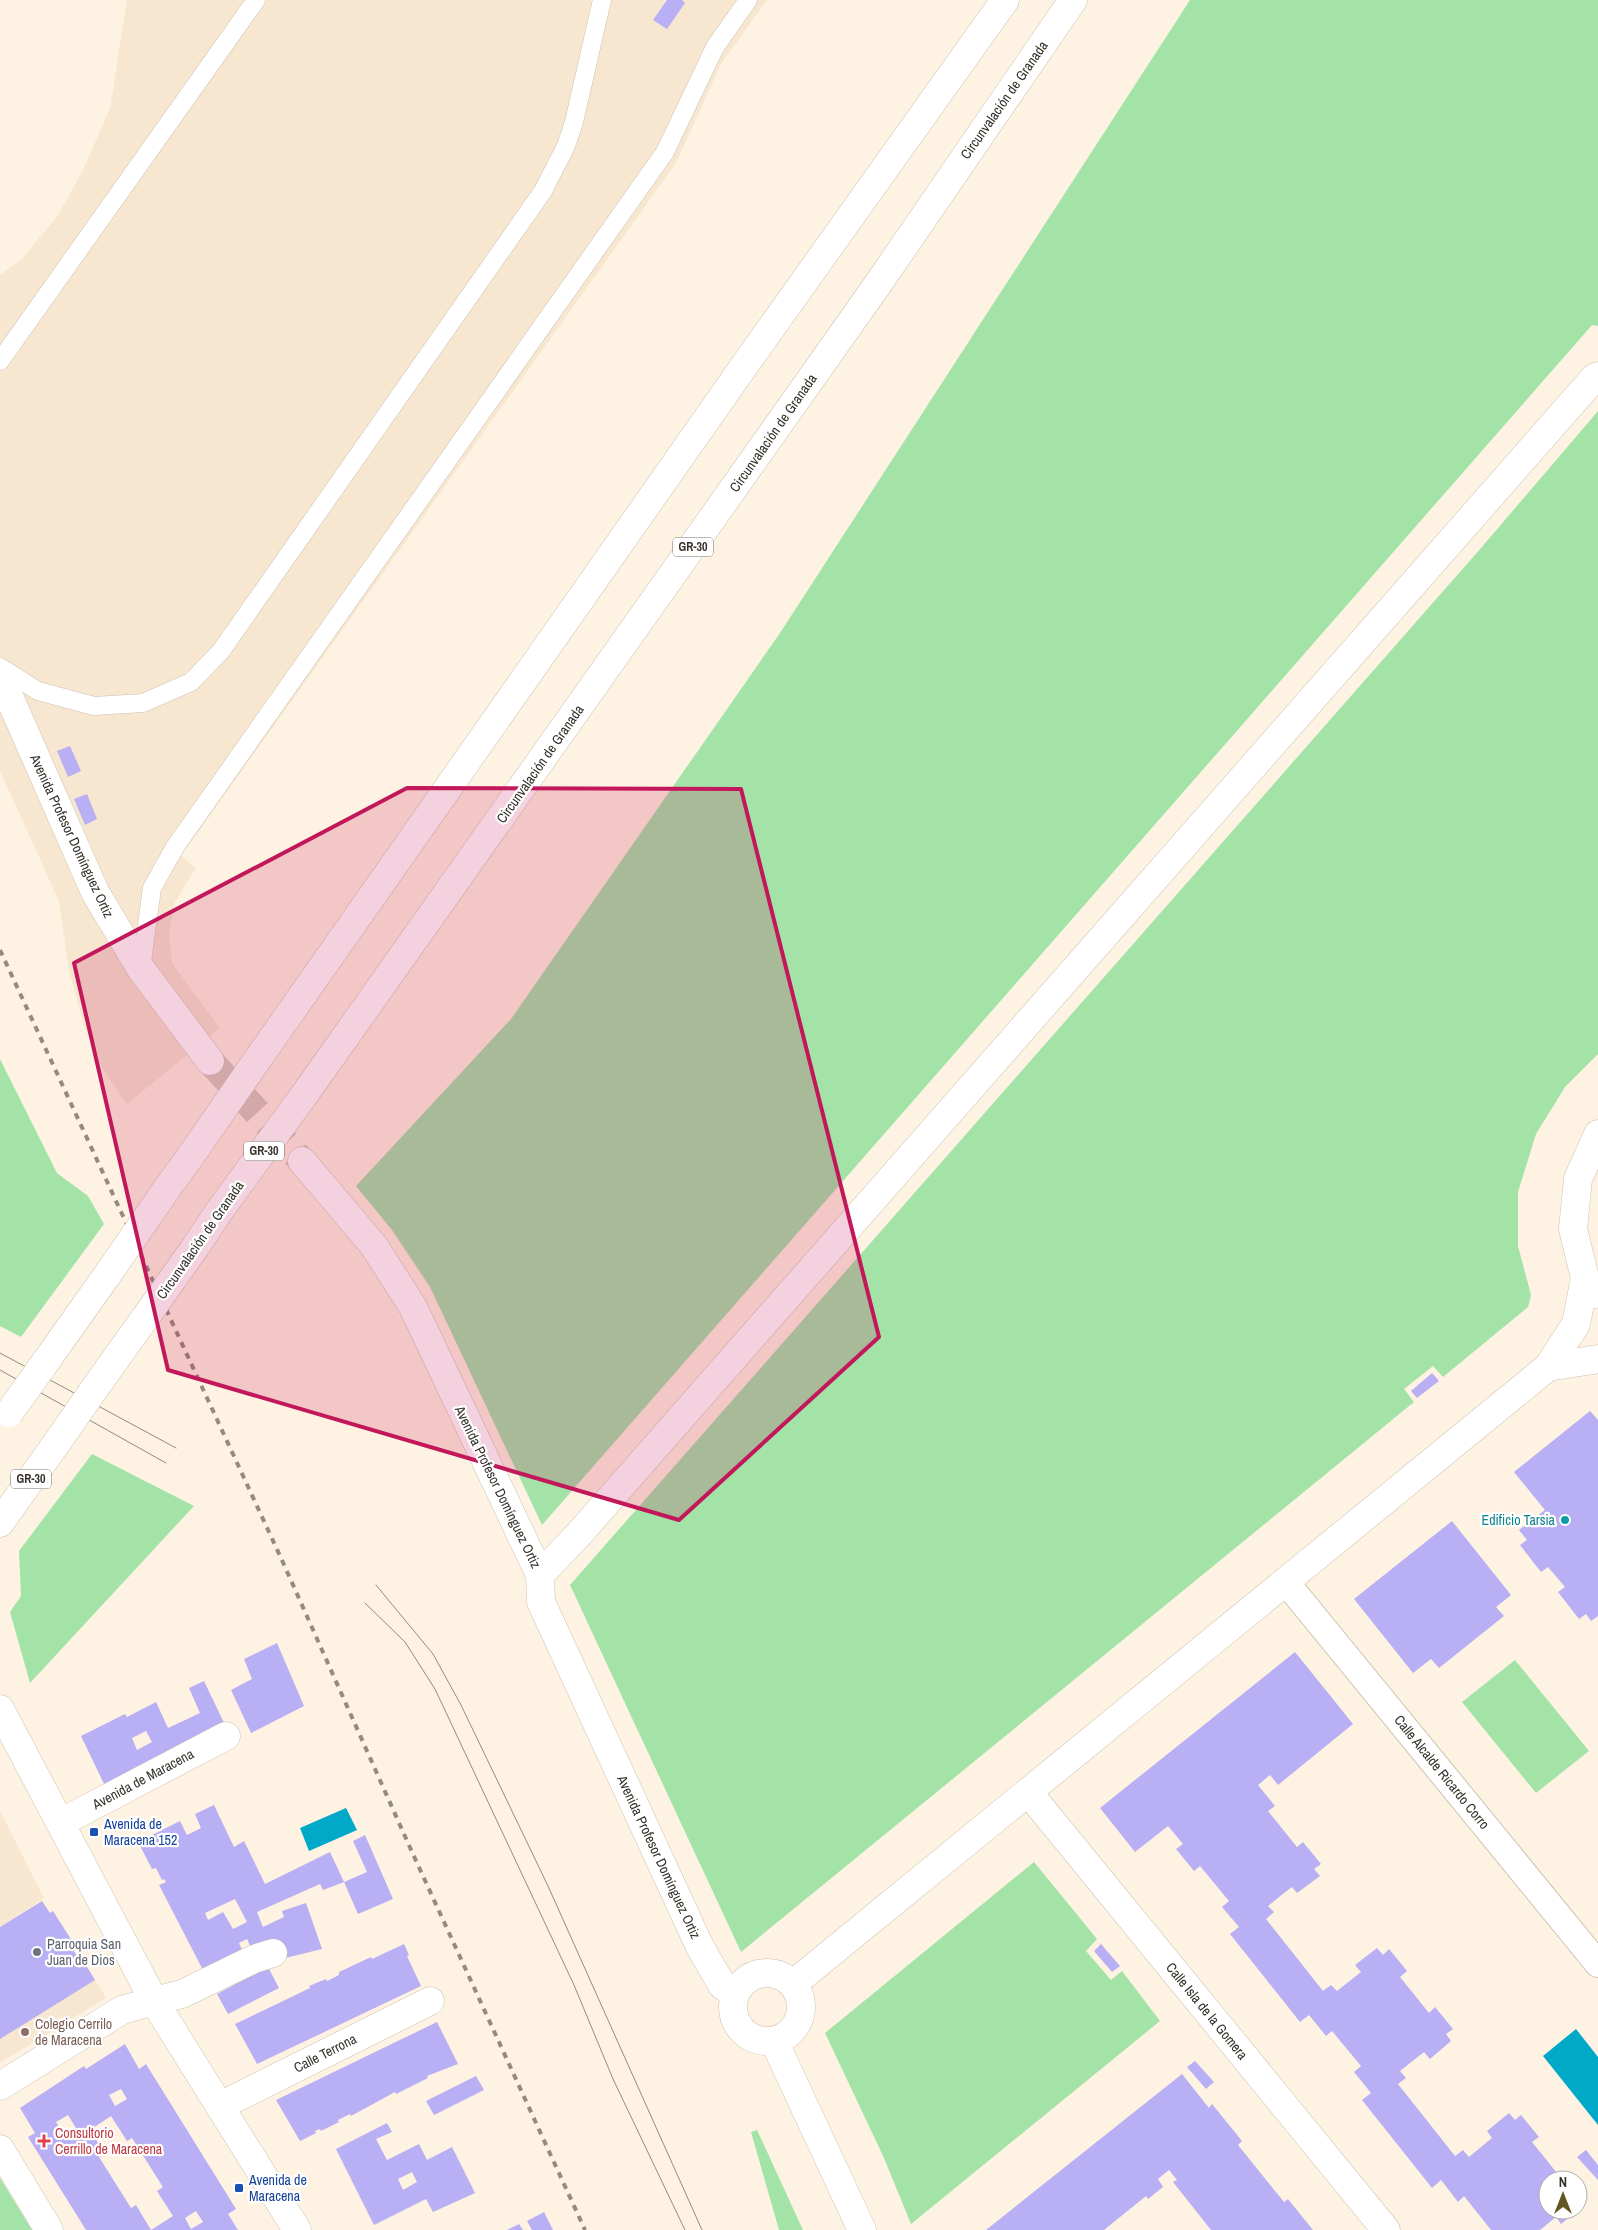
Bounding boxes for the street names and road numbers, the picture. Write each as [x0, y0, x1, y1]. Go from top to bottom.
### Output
street label: Circunvalación de Granada [956, 37, 1052, 163]
street label: Circunvalación de Granada [725, 370, 821, 496]
road number: GR-30 [673, 538, 713, 556]
street label: Circunvalación de Granada [492, 701, 588, 827]
street label: Avenida Profesor Domínguez Ortiz [26, 750, 118, 921]
road number: GR-30 [244, 1142, 284, 1160]
street label: Circunvalación de Granada [152, 1177, 248, 1303]
street label: Avenida Profesor Domínguez Ortiz [450, 1402, 545, 1571]
road number: GR-30 [11, 1470, 51, 1488]
street label: Calle Alcalde Ricardo Corro [1390, 1711, 1494, 1833]
street label: Avenida de Maracena [88, 1744, 197, 1814]
street label: Avenida Profesor Domínguez Ortiz [613, 1771, 705, 1942]
street label: Calle Isla de la Gomera [1162, 1959, 1252, 2064]
street label: Calle Terrona [291, 2029, 360, 2076]

